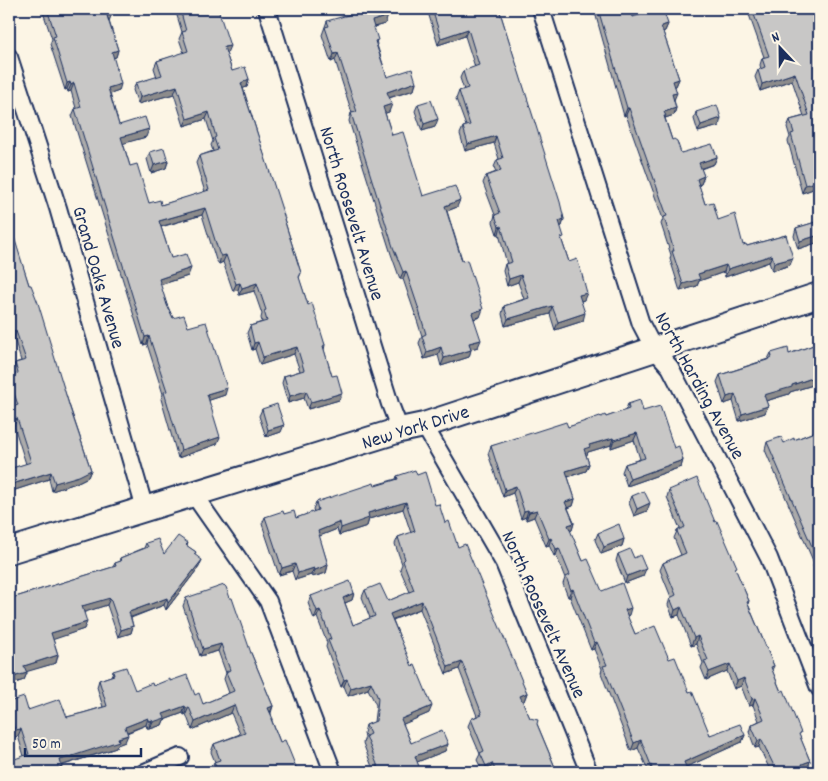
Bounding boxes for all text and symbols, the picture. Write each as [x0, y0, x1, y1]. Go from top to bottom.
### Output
north arrow [756, 22, 806, 72]
text: N [769, 27, 783, 48]
street label: North Roosevelt Avenue [310, 123, 390, 305]
street label: Grand Oaks Avenue [63, 203, 131, 352]
street label: North Harding Avenue [646, 308, 751, 465]
street label: New York Drive [359, 399, 473, 458]
street label: North Roosevelt Avenue [493, 527, 592, 704]
scale bar [25, 726, 141, 758]
text: 50 m [32, 734, 61, 756]

